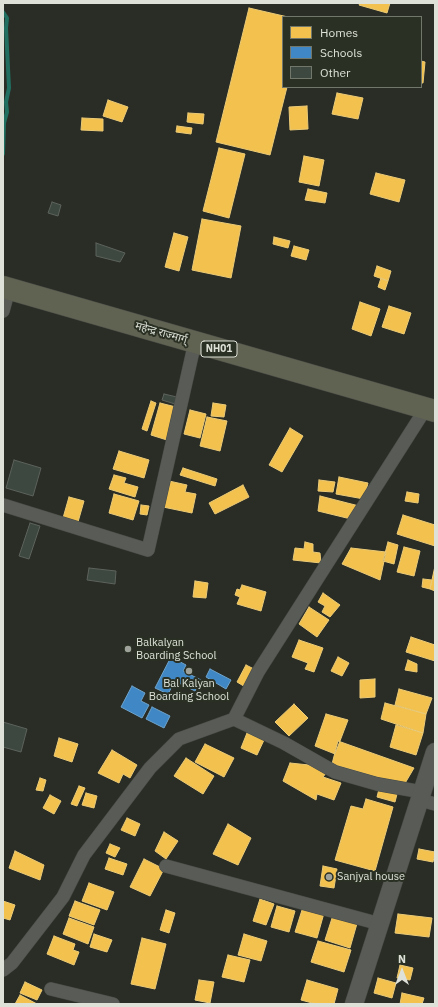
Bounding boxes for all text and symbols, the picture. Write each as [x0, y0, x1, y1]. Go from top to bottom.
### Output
legend [282, 16, 422, 88]
text: Homes [320, 25, 358, 40]
text: Schools [320, 45, 362, 60]
text: Other [320, 65, 351, 80]
street label: महेन्द्र राज्मार्ग् [133, 319, 189, 347]
road number: NH01 [201, 341, 237, 357]
place label: Balkalyan Boarding School [136, 636, 216, 662]
marker: Balkalyan Boarding School [123, 644, 133, 654]
marker: Bal Kalyan Boarding School [184, 666, 194, 676]
place label: Bal Kalyan Boarding School [149, 677, 229, 703]
place label: Sanjyal house [337, 870, 405, 884]
marker: Sanjyal house [324, 872, 334, 882]
north arrow [382, 951, 422, 991]
text: N [398, 952, 406, 966]

